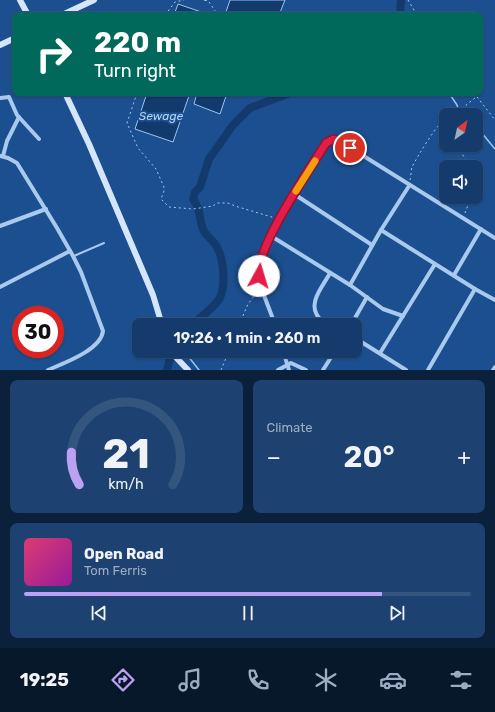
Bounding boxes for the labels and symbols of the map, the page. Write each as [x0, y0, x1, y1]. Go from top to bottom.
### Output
north arrow [439, 108, 483, 152]
water label: Sewage [139, 109, 184, 123]
pin [333, 131, 367, 165]
position arrow [238, 255, 280, 297]
speed limit sign: 30 [12, 306, 64, 358]

